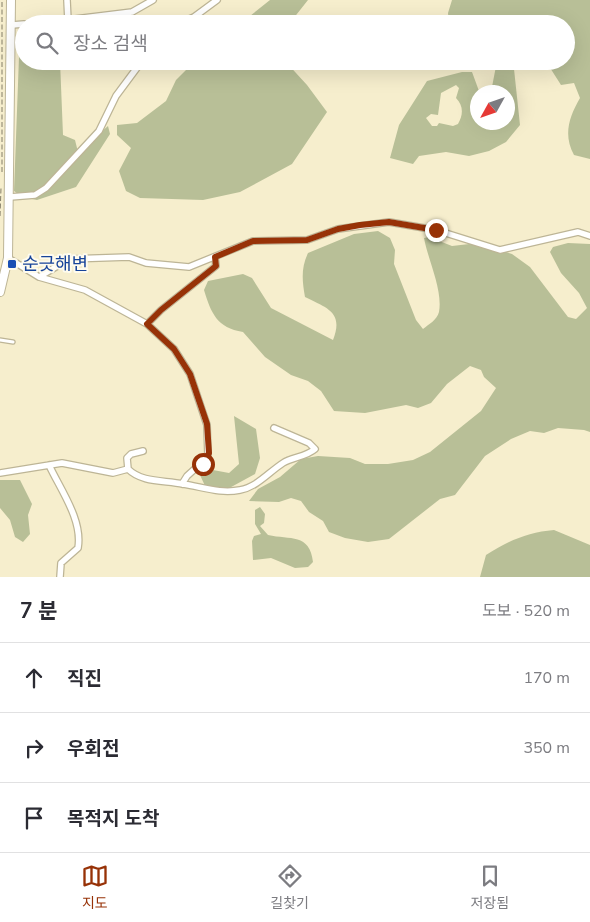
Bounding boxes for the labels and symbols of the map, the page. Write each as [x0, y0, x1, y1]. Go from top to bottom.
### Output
north arrow [470, 85, 515, 130]
route end [425, 219, 448, 242]
place label: 순긋해변 [22, 252, 88, 276]
marker: 순긋해변 [6, 258, 18, 270]
route start [192, 453, 215, 476]

